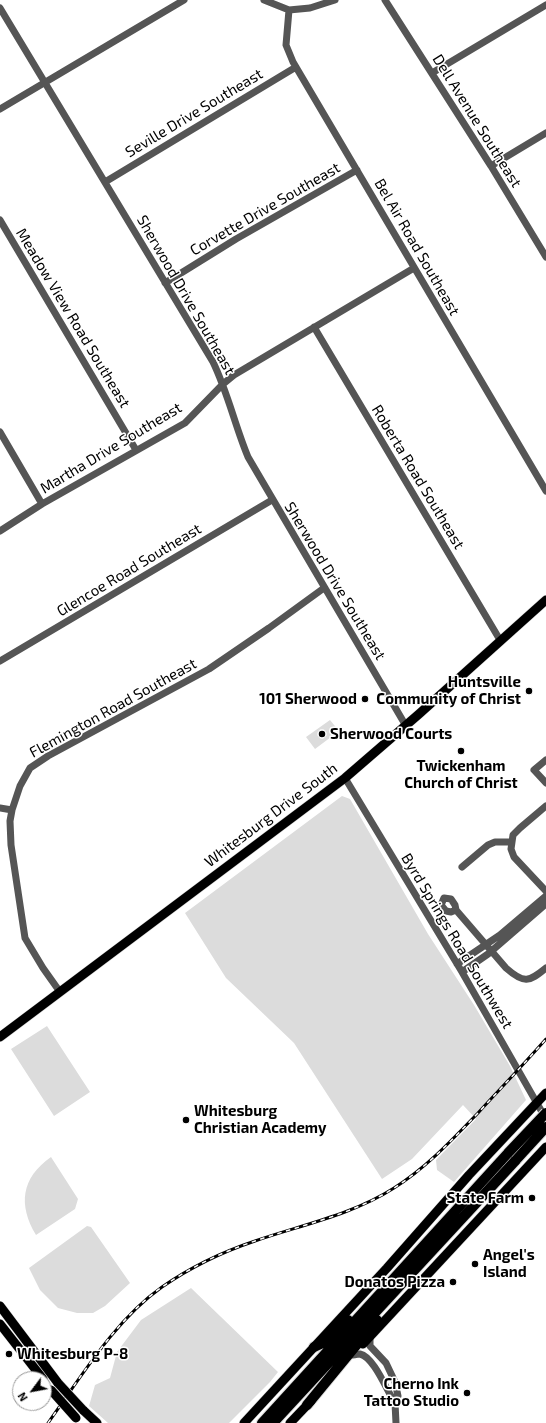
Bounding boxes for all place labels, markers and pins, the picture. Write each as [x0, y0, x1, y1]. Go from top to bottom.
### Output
place label: Huntsville Community of Christ [376, 673, 521, 708]
marker: Huntsville Community of Christ [524, 686, 534, 696]
place label: 101 Sherwood [259, 690, 357, 708]
marker: 101 Sherwood [360, 694, 370, 704]
place label: Sherwood Courts [330, 725, 452, 743]
marker: Sherwood Courts [317, 729, 327, 739]
marker: Twickenham Church of Christ [456, 746, 466, 756]
place label: Twickenham Church of Christ [404, 757, 518, 792]
place label: Whitesburg Christian Academy [194, 1102, 327, 1137]
marker: Whitesburg Christian Academy [181, 1115, 191, 1125]
place label: State Farm [446, 1189, 524, 1207]
marker: State Farm [527, 1193, 537, 1203]
place label: Angel's Island [483, 1246, 535, 1281]
marker: Angel's Island [470, 1259, 480, 1269]
place label: Donatos Pizza [344, 1273, 445, 1291]
marker: Donatos Pizza [448, 1277, 458, 1287]
place label: Whitesburg P-8 [17, 1345, 128, 1363]
marker: Whitesburg P-8 [4, 1349, 14, 1359]
place label: Cherno Ink Tattoo Studio [364, 1375, 459, 1410]
marker: Cherno Ink Tattoo Studio [462, 1388, 472, 1398]

